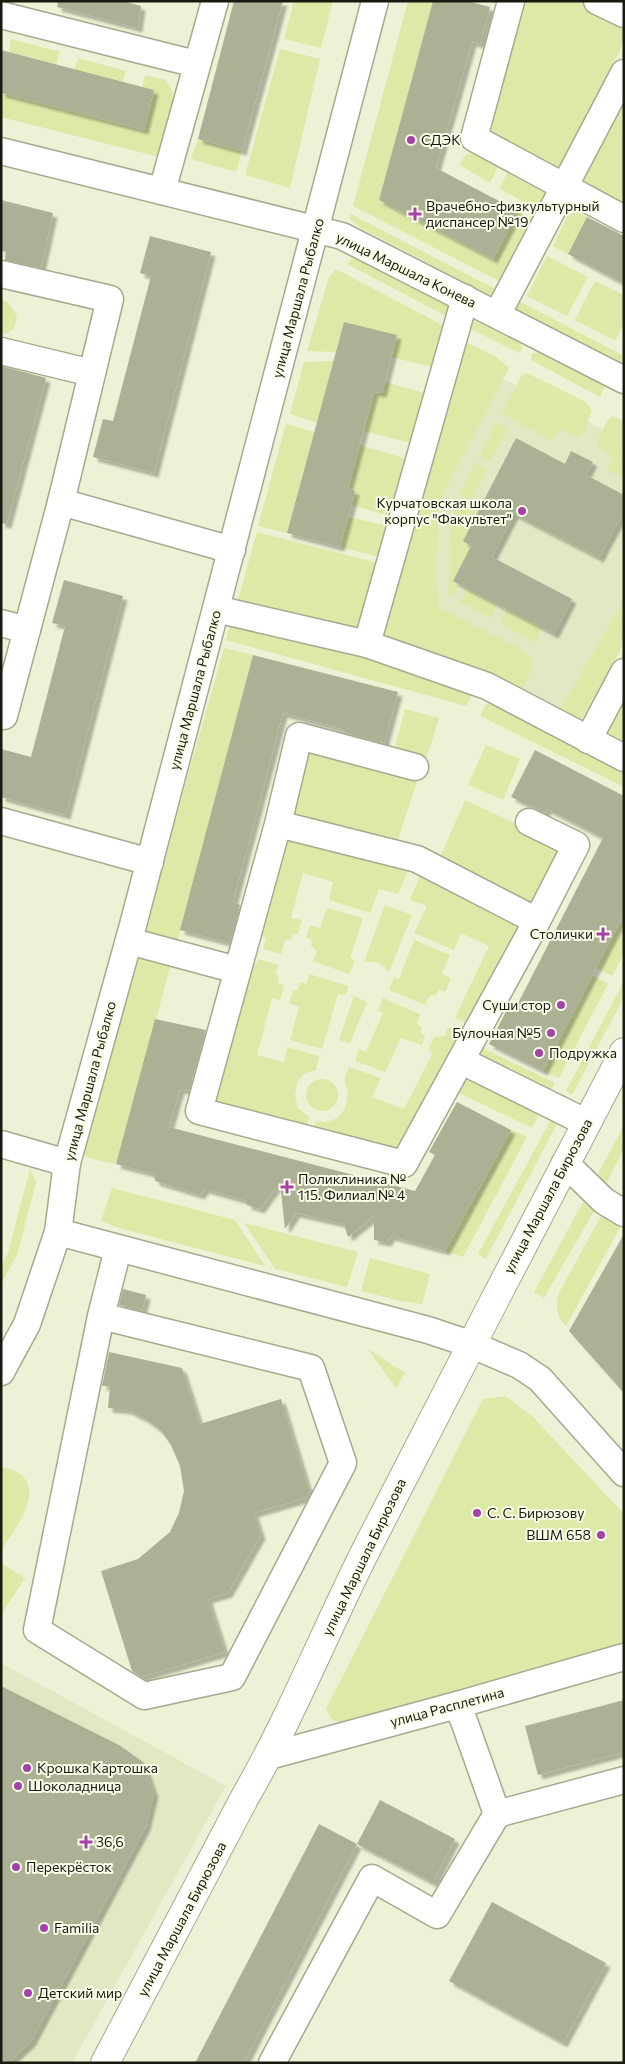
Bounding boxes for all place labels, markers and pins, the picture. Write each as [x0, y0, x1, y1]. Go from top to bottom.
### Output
place label: СДЭК [421, 131, 461, 148]
marker: СДЭК [405, 134, 417, 146]
place label: Врачебно-физкультурный диспансер №19 [426, 197, 599, 230]
marker: Врачебно-физкультурный диспансер №19 [408, 207, 422, 221]
place label: Курчатовская школа корпус "Факультет" [377, 494, 512, 527]
marker: Курчатовская школа корпус "Факультет" [516, 505, 528, 517]
place label: Столички [530, 925, 593, 942]
marker: Столички [597, 928, 609, 940]
place label: Суши стор [482, 996, 551, 1013]
marker: Суши стор [555, 999, 567, 1011]
place label: Булочная №5 [452, 1024, 541, 1041]
marker: Булочная №5 [545, 1027, 557, 1039]
place label: Подружка [549, 1044, 617, 1061]
marker: Подружка [533, 1047, 545, 1059]
place label: Поликлиника № 115. Филиал № 4 [298, 1170, 406, 1203]
marker: Поликлиника № 115. Филиал № 4 [280, 1180, 294, 1194]
place label: С. С. Бирюзову [487, 1504, 584, 1521]
marker: С. С. Бирюзову [471, 1507, 483, 1519]
place label: ВШM 658 [526, 1526, 591, 1543]
marker: ВШM 658 [595, 1529, 607, 1541]
place label: Крошка Картошка [37, 1759, 158, 1776]
marker: Крошка Картошка [21, 1762, 33, 1774]
place label: Шоколадница [28, 1777, 121, 1794]
marker: Шоколадница [12, 1780, 24, 1792]
place label: 36,6 [96, 1833, 124, 1850]
marker: 36,6 [80, 1836, 92, 1848]
place label: Перекрёсток [26, 1858, 112, 1875]
marker: Перекрёсток [10, 1861, 22, 1873]
place label: Familia [54, 1919, 99, 1936]
marker: Familia [38, 1922, 50, 1934]
place label: Детский мир [38, 1984, 122, 2001]
marker: Детский мир [22, 1987, 34, 1999]

